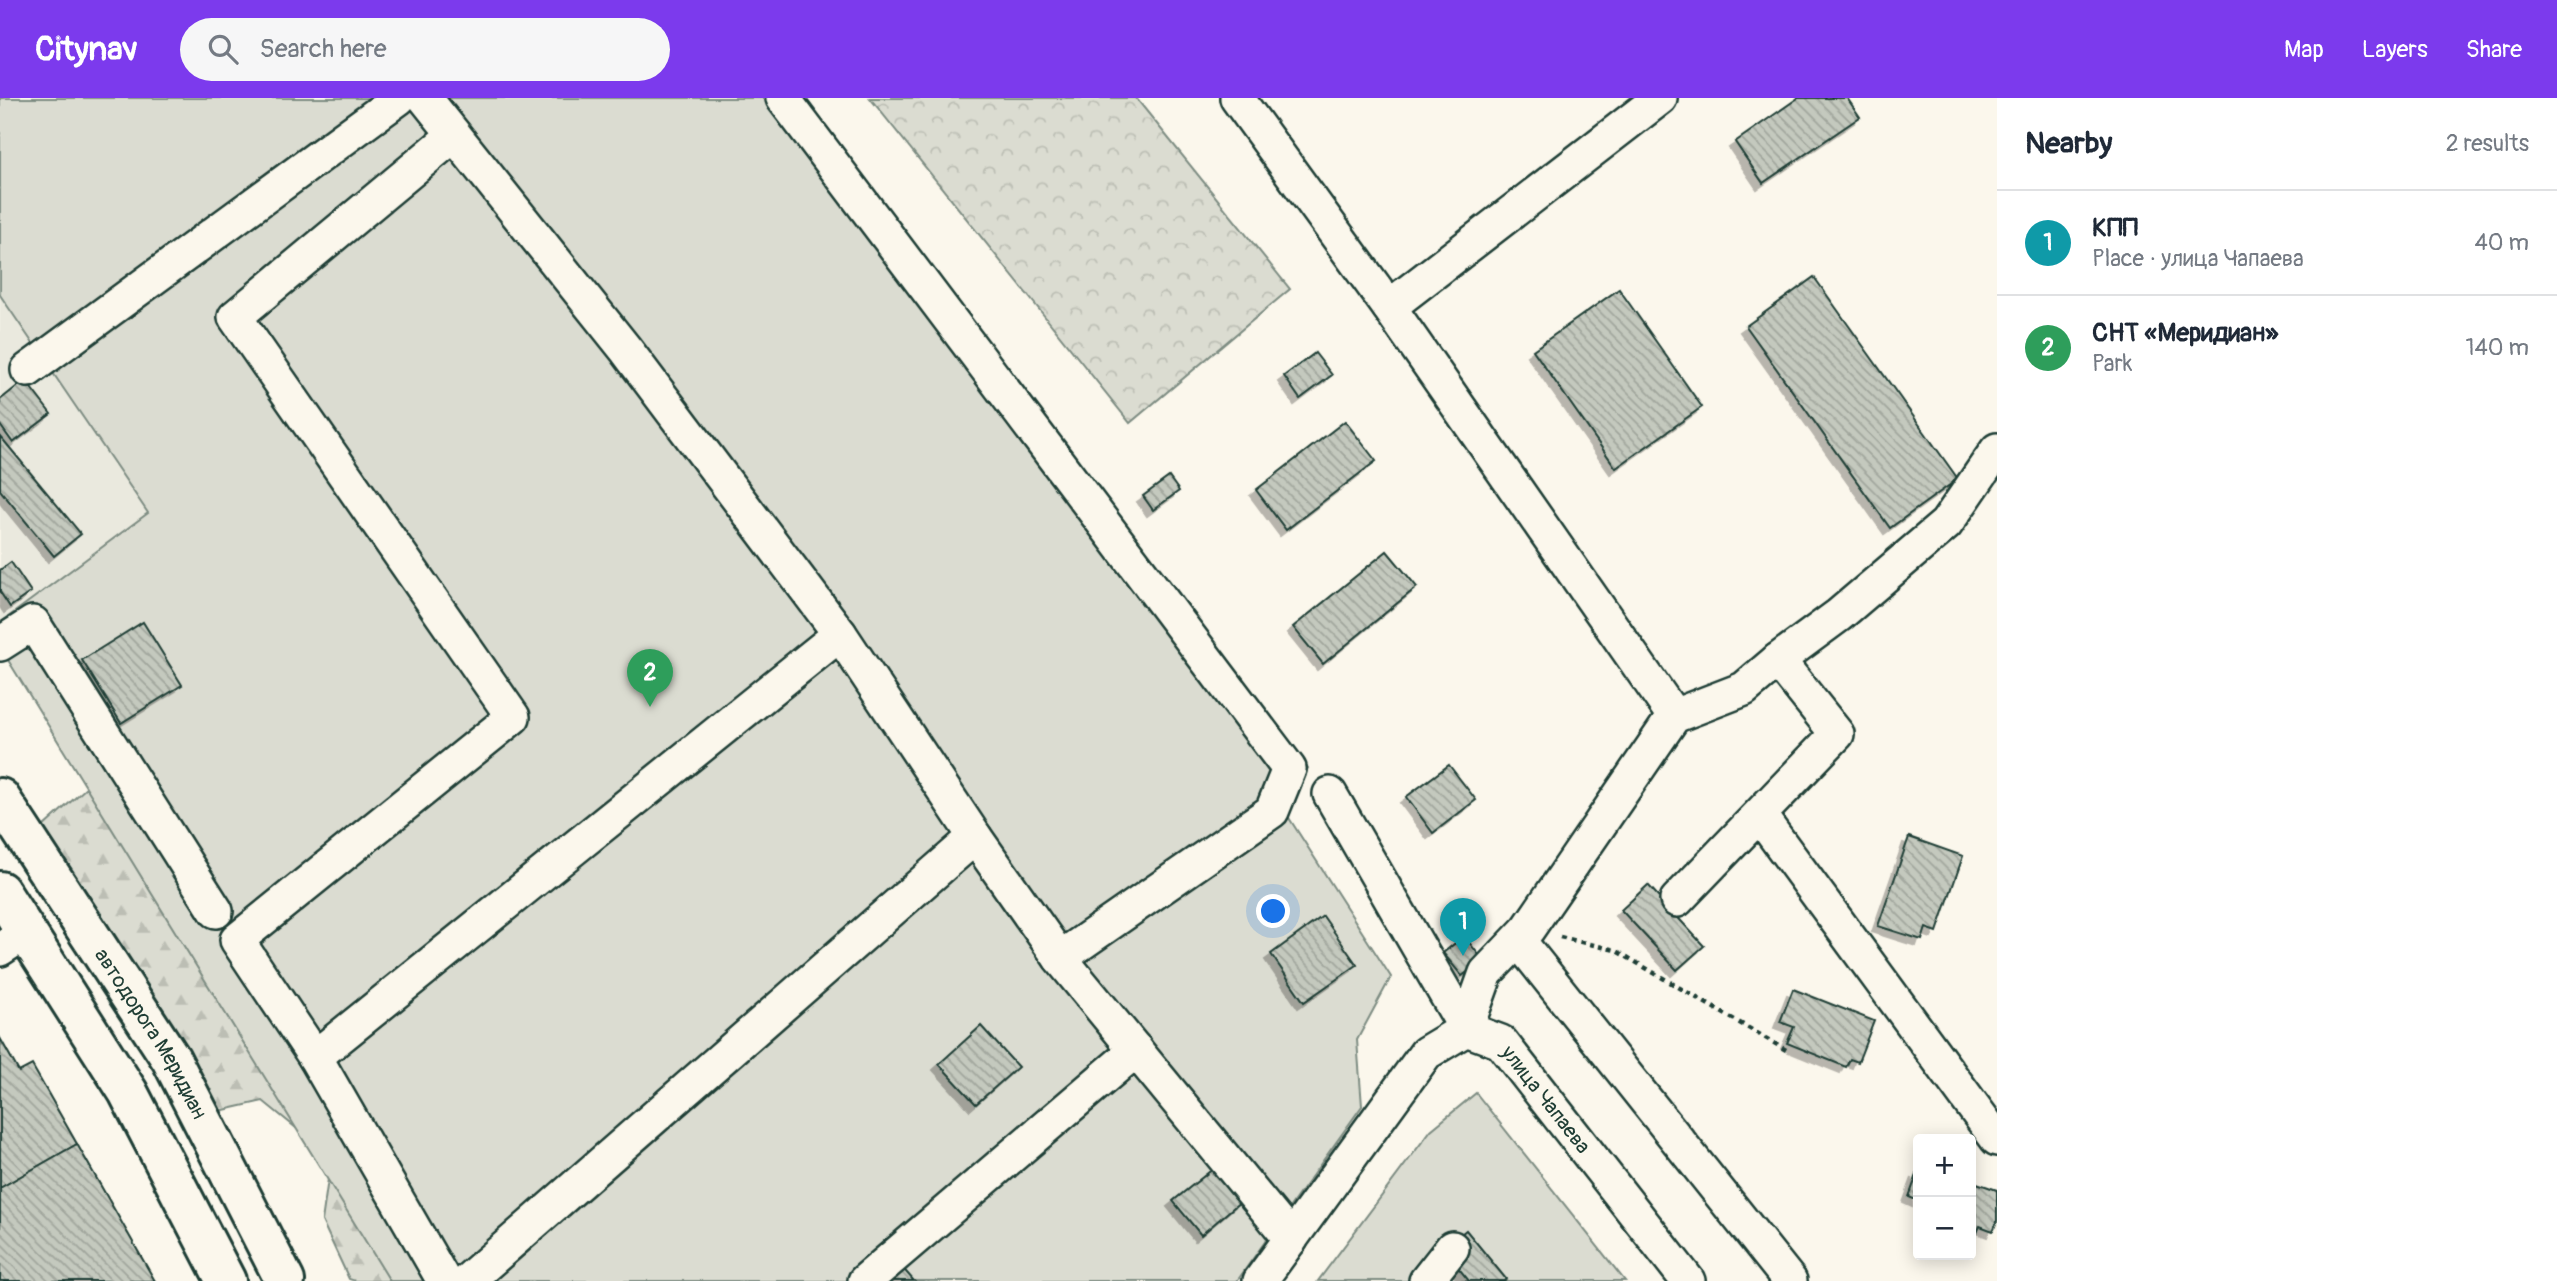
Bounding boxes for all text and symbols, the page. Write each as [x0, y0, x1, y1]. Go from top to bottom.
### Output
search box [180, 18, 670, 81]
text: Citynav [35, 29, 138, 70]
icon: search [204, 30, 242, 68]
text: Search here [260, 33, 386, 65]
text: Map [2284, 35, 2324, 64]
text: Layers [2362, 35, 2428, 64]
text: Share [2466, 35, 2522, 64]
text: Nearby [2025, 125, 2112, 162]
text: 2 results [2446, 129, 2529, 158]
text: КПП [2092, 212, 2138, 244]
text: 1 [2044, 228, 2053, 257]
text: 40 m [2475, 228, 2529, 257]
text: Place · улица Чапаева [2092, 244, 2304, 273]
text: СНТ «Меридиан» [2092, 317, 2278, 349]
text: 2 [2042, 333, 2054, 362]
text: 140 m [2466, 333, 2529, 362]
text: Park [2092, 349, 2132, 378]
pin: 2 [627, 649, 673, 707]
your location [1256, 894, 1290, 928]
pin: 1 [1440, 898, 1486, 956]
street label: автодорога Меридиан [88, 943, 213, 1124]
street label: улица Чапаева [1494, 1039, 1596, 1159]
map controls [1913, 1134, 1976, 1260]
button: + [1913, 1134, 1976, 1197]
button: − [1913, 1197, 1976, 1260]

